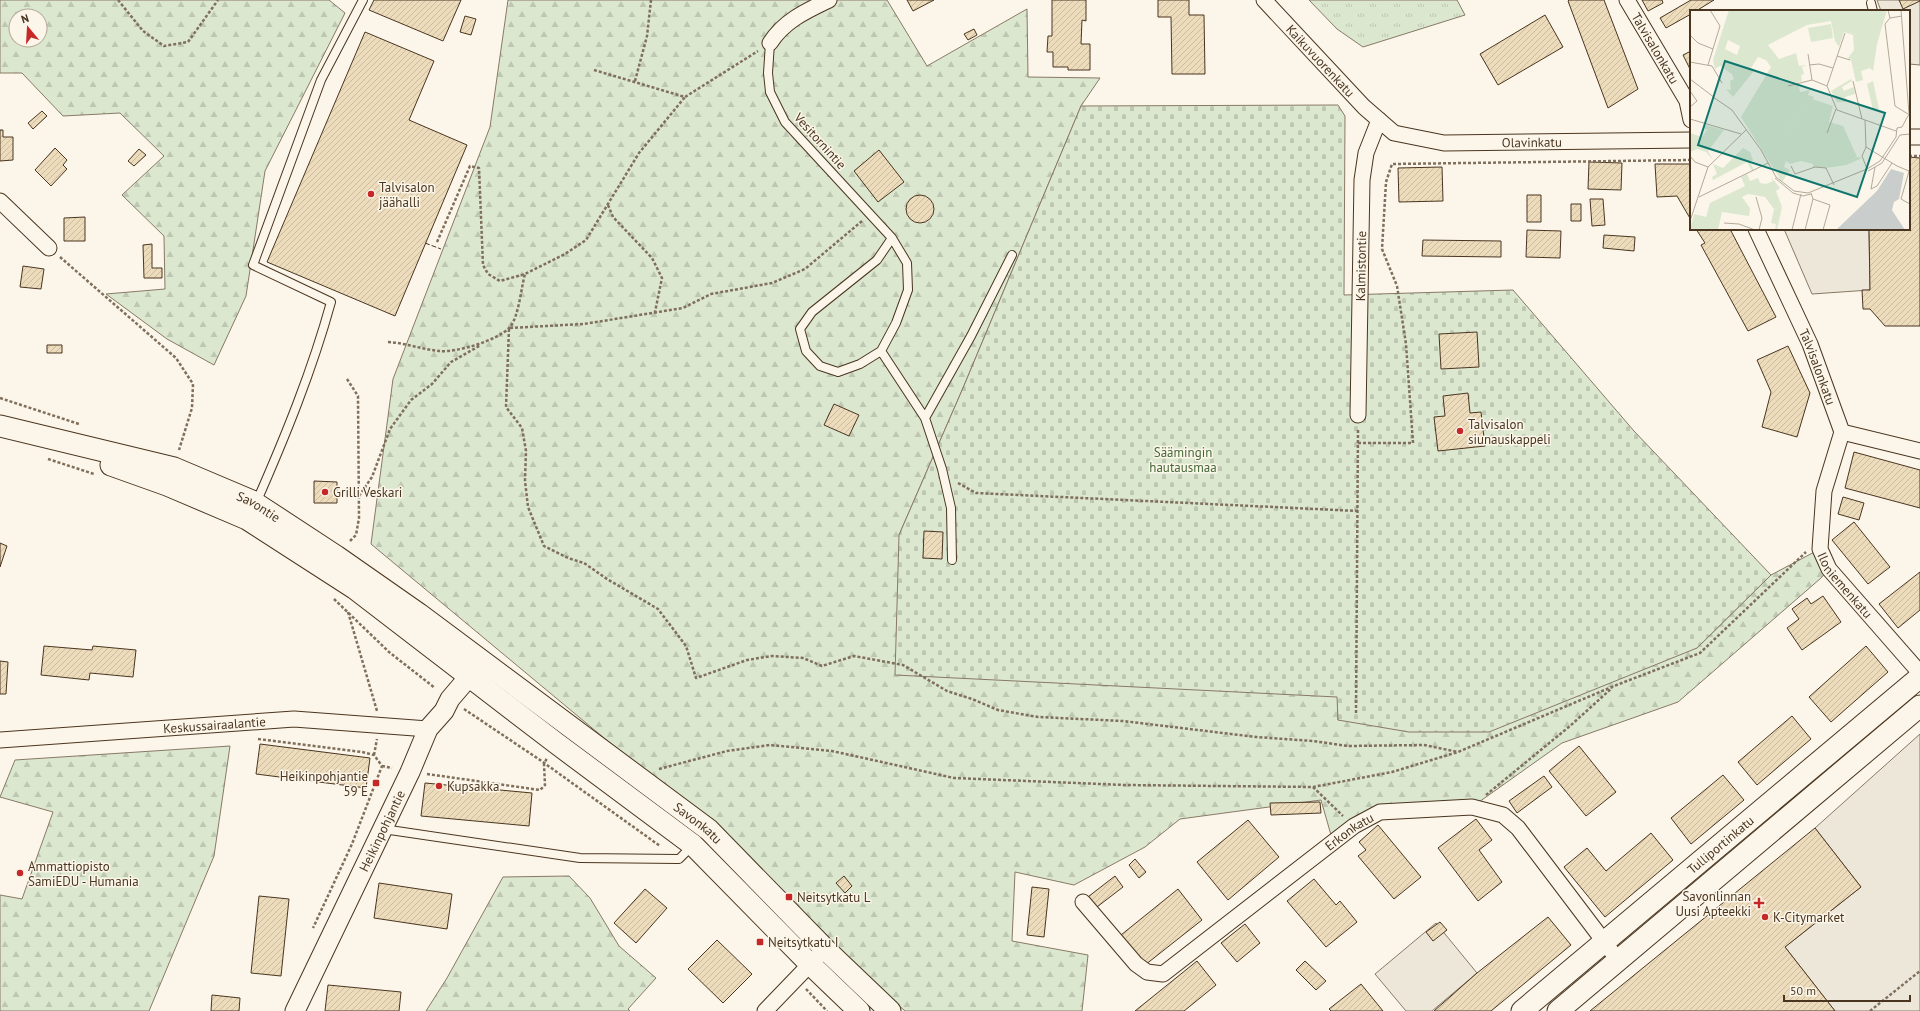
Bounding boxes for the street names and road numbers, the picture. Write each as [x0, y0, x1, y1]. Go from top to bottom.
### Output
street label: Talvisalonkatu [1628, 9, 1683, 87]
street label: Kaikuvuorenkatu [1283, 21, 1359, 101]
street label: Vesitornintie [790, 109, 850, 173]
street label: Olavinkatu [1502, 133, 1562, 151]
street label: Kalmistontie [1351, 231, 1370, 301]
street label: Talvisalonkatu [1796, 326, 1840, 407]
street label: Savontie [234, 487, 284, 526]
street label: Iloniemenkatu [1814, 549, 1876, 622]
street label: Keskussairaalantie [163, 713, 266, 737]
street label: Heikinpohjantie [355, 787, 409, 874]
street label: Savonkatu [670, 798, 726, 847]
street label: Erkonkatu [1321, 809, 1376, 854]
street label: Tulliportinkatu [1684, 812, 1757, 877]

